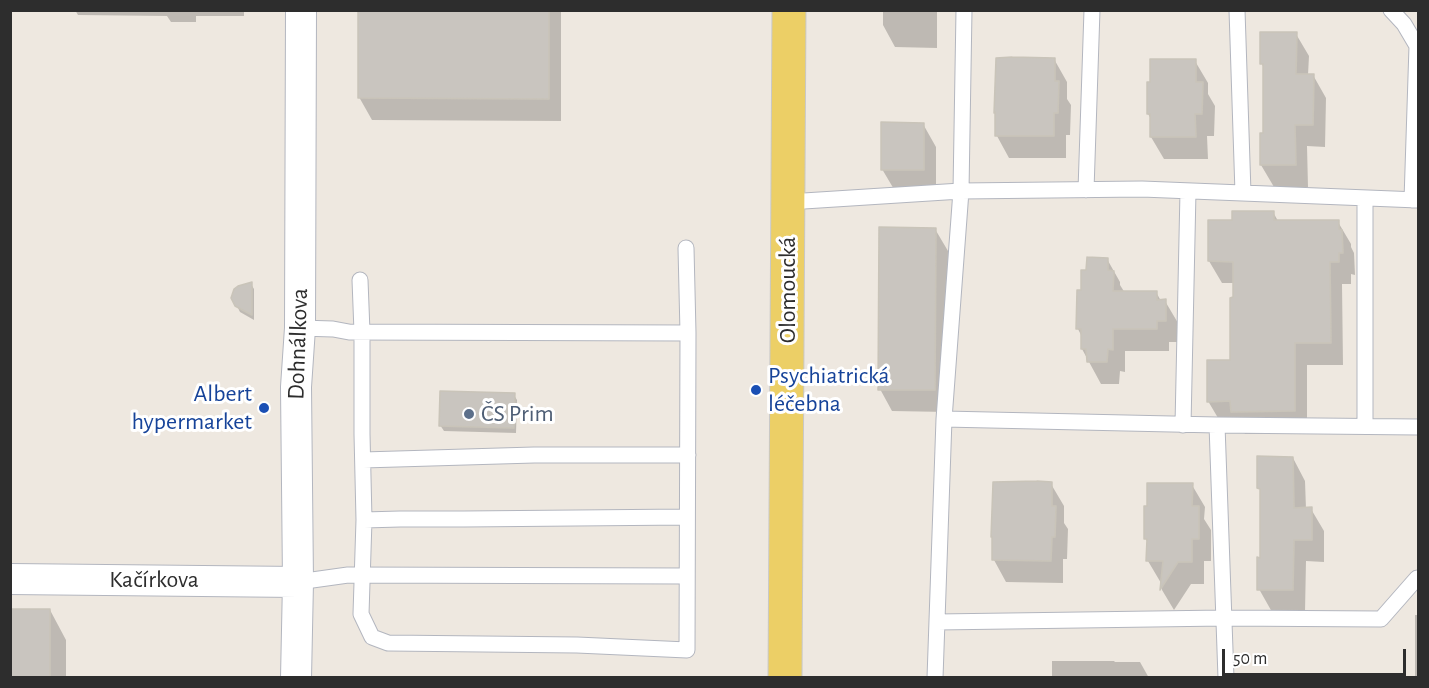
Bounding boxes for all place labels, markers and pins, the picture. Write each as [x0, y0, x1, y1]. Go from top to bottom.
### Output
place label: Psychiatrická léčebna [768, 362, 890, 418]
place label: Albert hypermarket [132, 380, 252, 436]
marker: Psychiatrická léčebna [749, 383, 763, 397]
place label: ČS Prim [481, 400, 554, 428]
marker: Albert hypermarket [257, 401, 271, 415]
marker: ČS Prim [462, 407, 476, 421]

